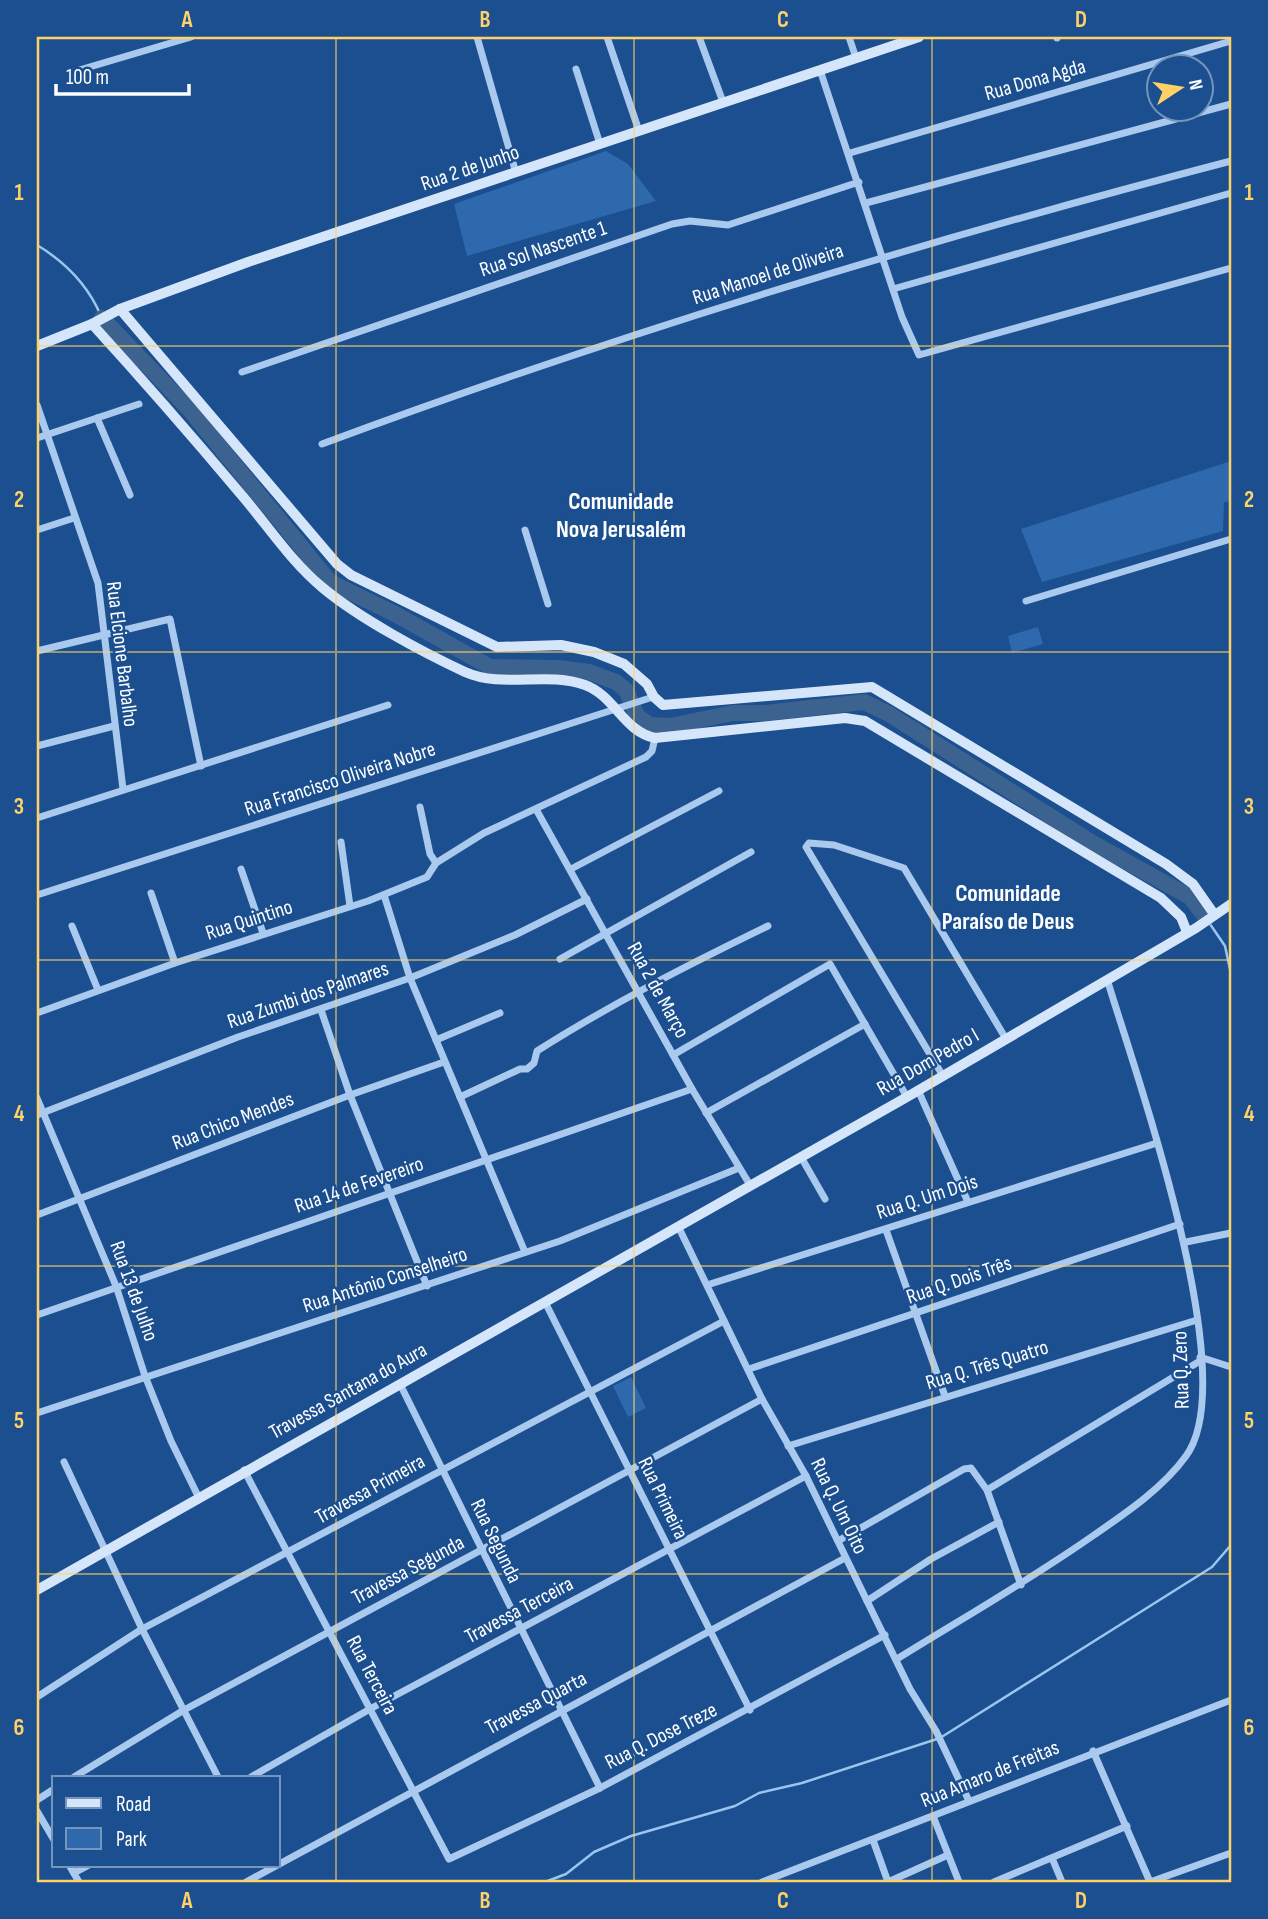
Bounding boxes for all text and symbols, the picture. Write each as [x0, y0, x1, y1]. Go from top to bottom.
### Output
text: A [181, 6, 194, 34]
text: B [480, 6, 491, 34]
text: C [777, 6, 789, 34]
text: D [1075, 6, 1087, 34]
scale bar [56, 52, 189, 96]
north arrow [1146, 52, 1216, 122]
street label: Rua Dona Agda [982, 54, 1088, 106]
text: 100 m [66, 65, 109, 90]
text: N [1183, 77, 1207, 92]
street label: Rua 2 de Junho [418, 140, 522, 196]
text: 1 [14, 179, 24, 207]
text: 1 [1244, 179, 1254, 207]
street label: Rua Sol Nascente 1 [476, 215, 610, 282]
street label: Rua Manoel de Oliveira [689, 238, 847, 310]
text: 2 [14, 486, 24, 514]
text: 2 [1244, 486, 1254, 514]
district label: Comunidade Nova Jerusalém [556, 487, 686, 544]
street label: Rua Elcione Barbalho [101, 580, 143, 728]
street label: Rua Francisco Oliveira Nobre [241, 736, 439, 822]
text: 3 [14, 793, 24, 821]
text: 3 [1244, 793, 1254, 821]
district label: Comunidade Paraíso de Deus [942, 879, 1074, 936]
street label: Rua Quintino [202, 894, 296, 946]
street label: Rua 2 de Março [621, 938, 695, 1042]
street label: Rua Zumbi dos Palmares [224, 956, 392, 1034]
street label: Rua Dom Pedro I [872, 1023, 984, 1101]
street label: Rua Chico Mendes [169, 1086, 297, 1156]
text: 4 [14, 1100, 25, 1128]
text: 4 [1244, 1100, 1255, 1128]
street label: Rua 14 de Fevereiro [291, 1151, 427, 1219]
street label: Rua Q. Um Dois [873, 1169, 981, 1225]
street label: Rua 13 de Julho [104, 1238, 164, 1344]
street label: Rua Antônio Conselheiro [300, 1242, 470, 1318]
street label: Rua Q. Dois Três [903, 1250, 1015, 1310]
street label: Rua Q. Zero [1167, 1330, 1195, 1410]
street label: Rua Q. Três Quatro [923, 1334, 1051, 1396]
street label: Travessa Santana do Aura [265, 1337, 431, 1445]
text: 5 [14, 1407, 24, 1435]
text: 5 [1244, 1407, 1254, 1435]
street label: Travessa Primeira [311, 1449, 429, 1529]
street label: Rua Primeira [632, 1453, 694, 1543]
street label: Rua Q. Um Oito [805, 1454, 873, 1558]
street label: Rua Segunda [465, 1495, 527, 1587]
street label: Travessa Segunda [348, 1530, 468, 1610]
street label: Travessa Terceira [461, 1571, 577, 1649]
street label: Rua Terceira [341, 1631, 403, 1719]
street label: Travessa Quarta [481, 1666, 591, 1740]
street label: Rua Q. Dose Treze [601, 1697, 721, 1775]
text: 6 [14, 1714, 24, 1742]
text: 6 [1244, 1714, 1254, 1742]
street label: Rua Amaro de Freitas [917, 1735, 1063, 1813]
legend [52, 1776, 280, 1867]
text: Road [116, 1792, 151, 1817]
text: Park [116, 1827, 147, 1852]
text: A [181, 1887, 194, 1915]
text: B [480, 1887, 491, 1915]
text: C [777, 1887, 789, 1915]
text: D [1075, 1887, 1087, 1915]

